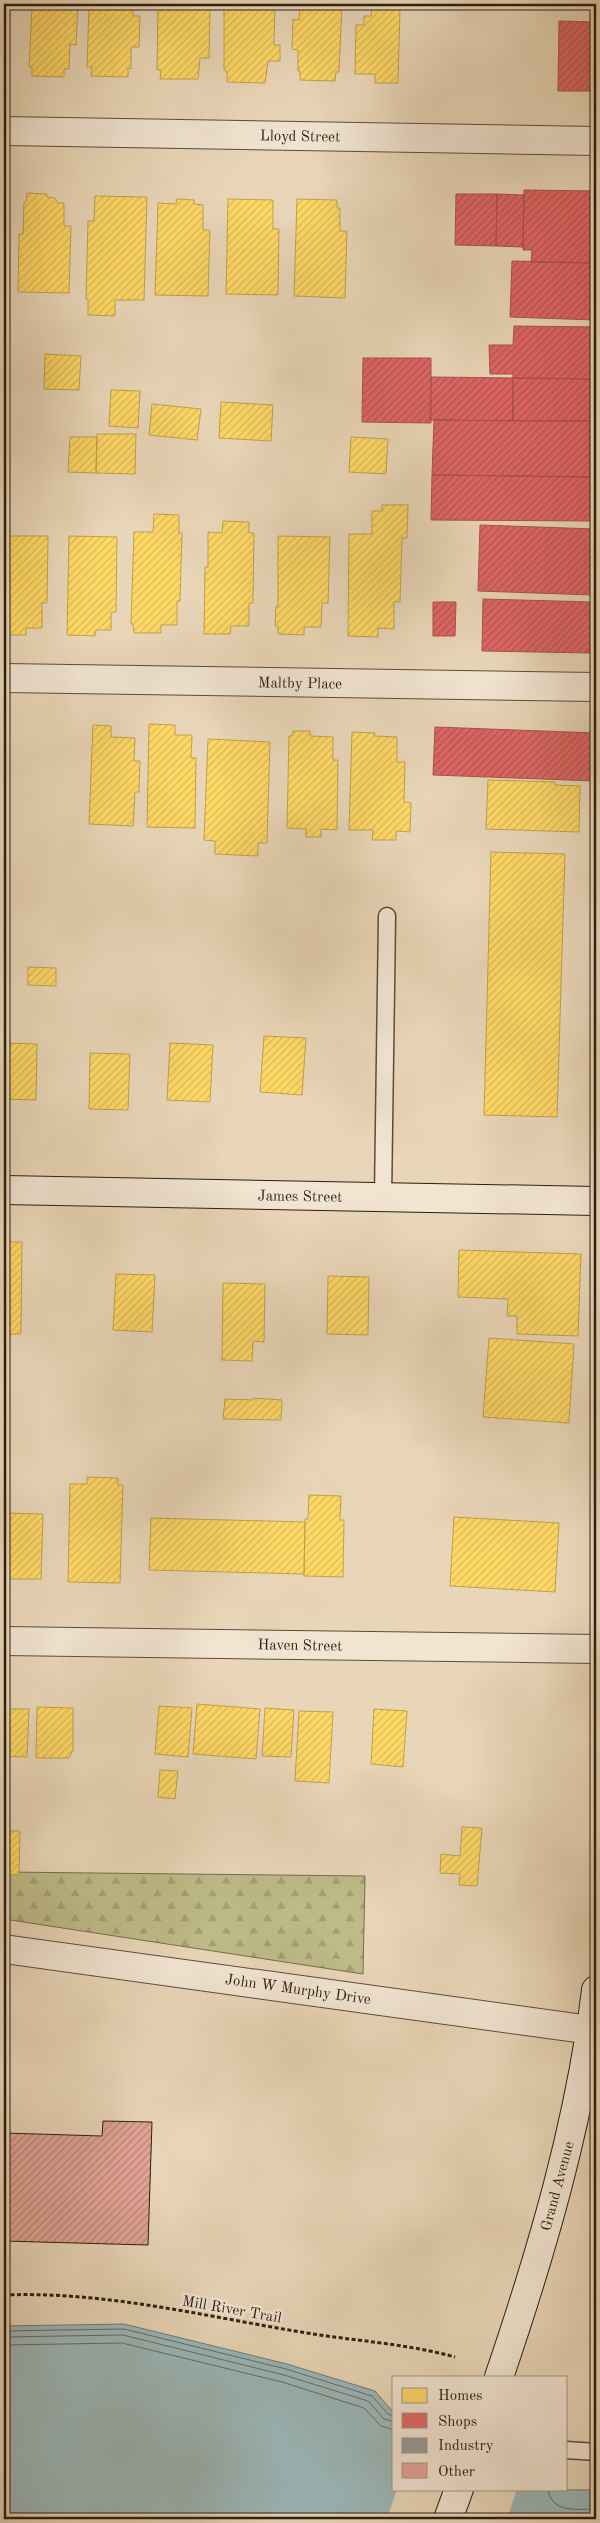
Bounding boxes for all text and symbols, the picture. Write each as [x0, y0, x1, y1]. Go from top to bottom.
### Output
street label: Lloyd Street [260, 129, 340, 146]
street label: Maltby Place [258, 676, 342, 693]
street label: James Street [257, 1189, 342, 1206]
street label: Haven Street [257, 1638, 343, 1655]
street label: John W Murphy Drive [224, 1973, 372, 2008]
street label: Grand Avenue [539, 2140, 578, 2233]
street label: Mill River Trail [181, 2294, 283, 2327]
legend [392, 2376, 568, 2490]
text: Homes [438, 2389, 483, 2404]
text: Shops [438, 2415, 477, 2430]
text: Industry [438, 2439, 494, 2454]
text: Other [438, 2465, 475, 2480]

